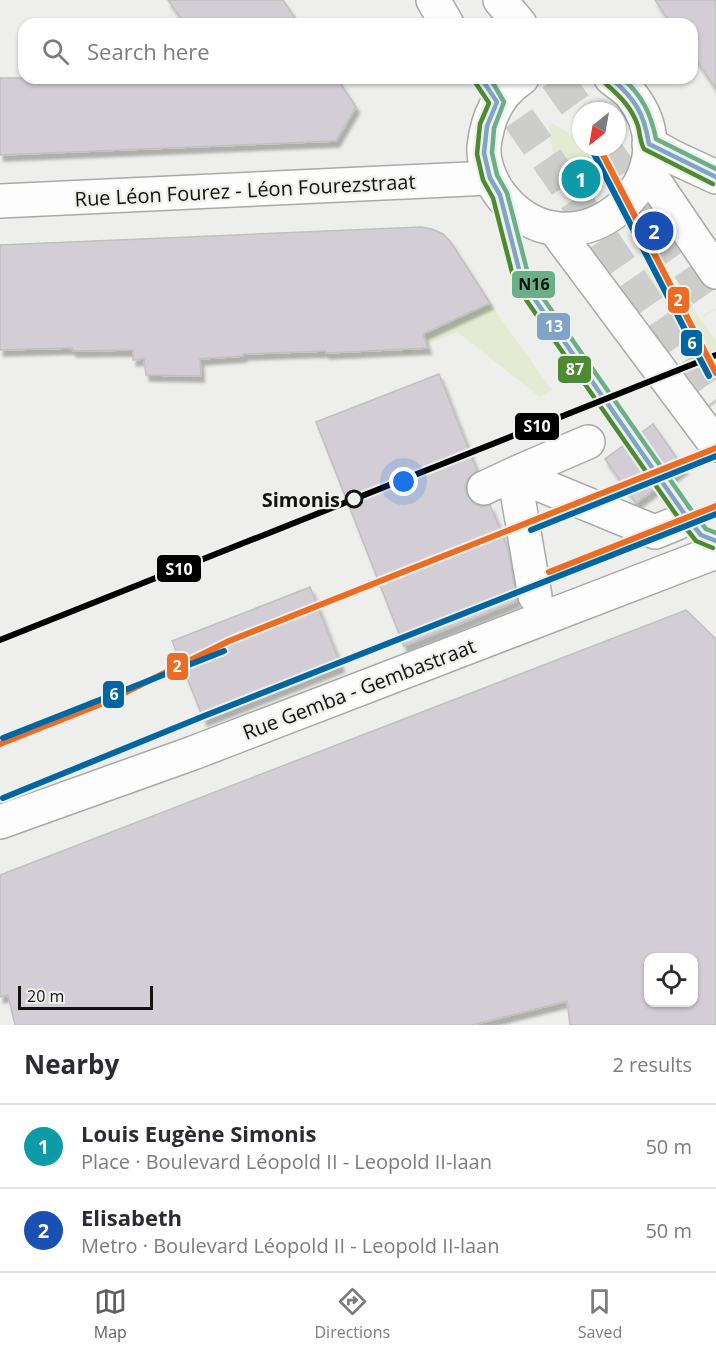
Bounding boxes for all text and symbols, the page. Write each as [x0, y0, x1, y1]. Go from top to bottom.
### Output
search box [18, 18, 698, 84]
icon: search [39, 35, 72, 68]
text: Search here [87, 36, 210, 66]
north arrow [572, 102, 626, 156]
pin: 1 [562, 156, 600, 201]
street label: Rue Léon Fourez - Léon Fourezstraat [74, 168, 416, 212]
pin: 2 [634, 208, 674, 254]
line badge: N16 [511, 270, 556, 299]
text: N16 [518, 273, 550, 295]
line badge: 2 [667, 286, 690, 314]
text: 2 [673, 289, 683, 311]
line badge: 13 [536, 312, 571, 341]
text: 13 [545, 315, 563, 337]
line badge: 6 [680, 329, 703, 357]
text: 6 [687, 332, 697, 354]
line badge: 87 [557, 355, 592, 384]
text: 87 [566, 358, 584, 380]
line badge: S10 [514, 412, 560, 441]
text: S10 [523, 415, 551, 437]
your location [389, 467, 418, 496]
place label: Simonis [262, 486, 340, 513]
marker: Simonis [345, 490, 363, 508]
line badge: S10 [156, 554, 202, 583]
text: S10 [165, 558, 193, 580]
street label: Rue Gemba - Gembastraat [239, 632, 479, 746]
line badge: 2 [166, 652, 189, 681]
text: 2 [172, 655, 182, 677]
line badge: 6 [102, 680, 125, 709]
text: 6 [109, 683, 119, 705]
map controls [644, 953, 698, 1007]
button: locate [644, 953, 698, 1007]
scale bar [18, 983, 153, 1010]
text: 20 m [27, 985, 64, 1007]
text: Nearby [24, 1046, 119, 1082]
text: 2 results [612, 1051, 692, 1078]
text: Louis Eugène Simonis [81, 1118, 316, 1148]
text: 1 [38, 1133, 49, 1160]
text: 50 m [645, 1133, 692, 1160]
text: Place · Boulevard Léopold II - Leopold II-laan [81, 1148, 492, 1175]
text: Elisabeth [81, 1202, 182, 1232]
text: 2 [38, 1217, 49, 1244]
text: 50 m [645, 1217, 692, 1244]
text: Metro · Boulevard Léopold II - Leopold II-laan [81, 1232, 499, 1259]
tab: Map [94, 1285, 127, 1343]
tab: Directions [314, 1285, 390, 1343]
tab: Saved [578, 1285, 622, 1343]

